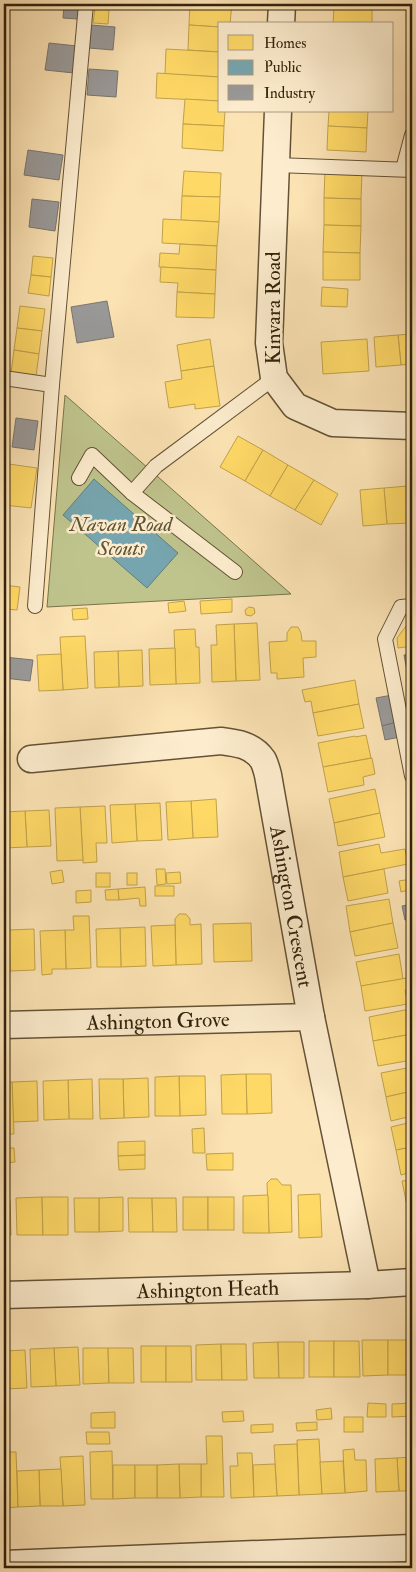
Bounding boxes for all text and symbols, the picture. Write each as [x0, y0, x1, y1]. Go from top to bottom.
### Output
legend [218, 22, 394, 112]
text: Homes [264, 34, 306, 53]
text: Public [264, 58, 302, 77]
text: Industry [264, 84, 315, 103]
street label: Kinvara Road [260, 251, 287, 365]
park label: Navan Road Scouts [69, 511, 173, 562]
street label: Ashington Crescent [263, 822, 319, 990]
street label: Ashington Grove [85, 1006, 230, 1037]
street label: Ashington Heath [135, 1274, 280, 1305]

